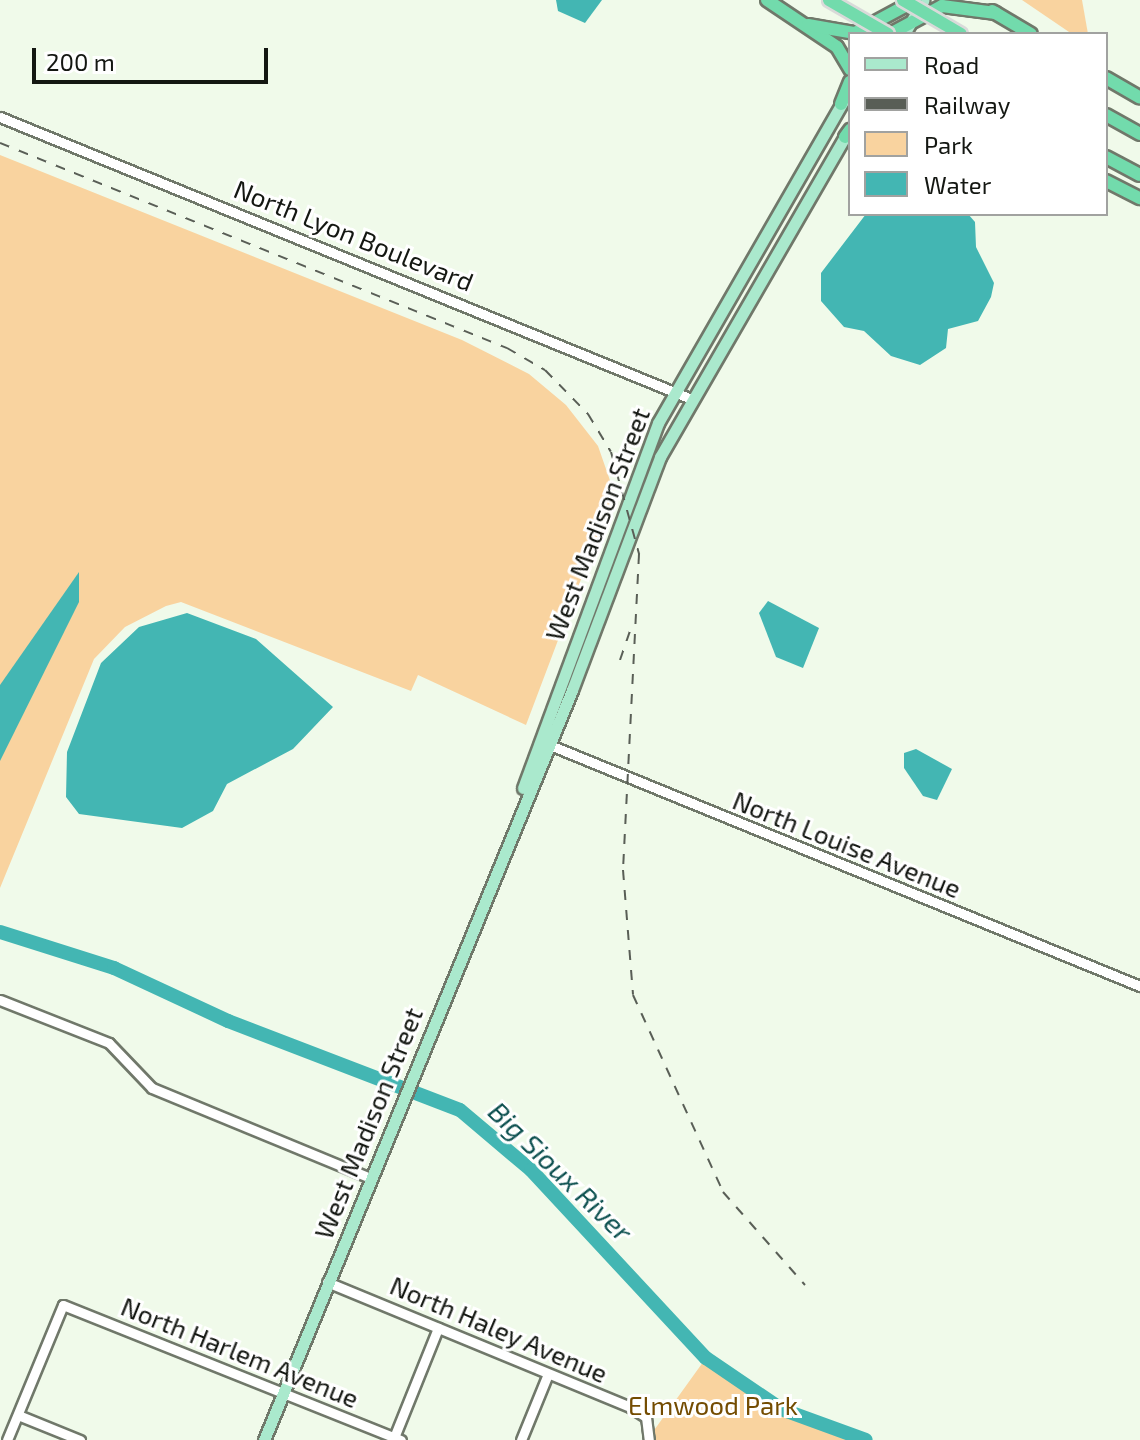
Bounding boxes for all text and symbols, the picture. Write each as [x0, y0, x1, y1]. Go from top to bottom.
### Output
scale bar [36, 32, 272, 82]
legend [848, 32, 1108, 216]
text: 200 m [46, 47, 115, 76]
text: Road [924, 50, 979, 79]
text: Railway [924, 90, 1010, 119]
text: Park [924, 130, 973, 159]
text: Water [924, 170, 991, 199]
street label: North Lyon Boulevard [230, 173, 478, 297]
street label: West Madison Street [538, 403, 656, 645]
street label: North Louise Avenue [728, 784, 966, 904]
street label: West Madison Street [307, 1003, 429, 1243]
water label: Big Sioux River [482, 1094, 640, 1248]
street label: North Haley Avenue [385, 1269, 613, 1389]
street label: North Harlem Avenue [117, 1290, 363, 1414]
park label: Elmwood Park [628, 1389, 798, 1421]

